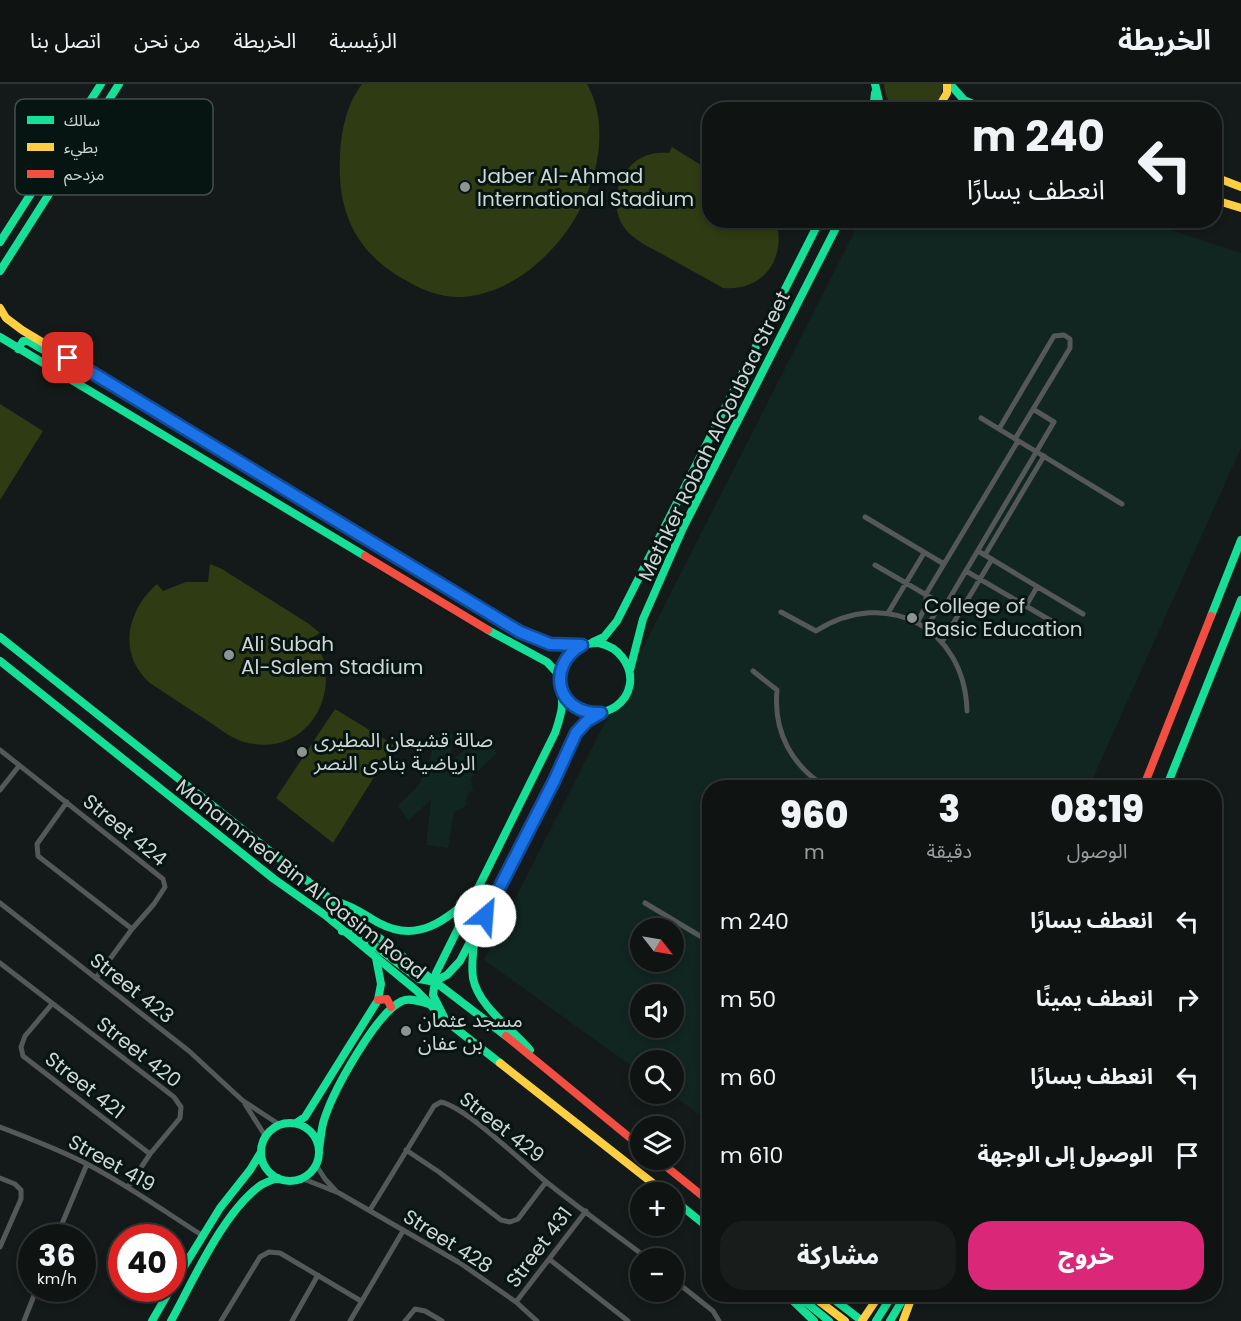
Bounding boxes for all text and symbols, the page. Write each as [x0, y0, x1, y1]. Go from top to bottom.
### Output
text: الخريطة [1118, 21, 1211, 60]
text: اتصل بنا [30, 26, 101, 55]
text: من نحن [134, 26, 200, 55]
text: الخريطة [233, 26, 296, 55]
text: الرئيسية [329, 26, 397, 55]
legend [15, 99, 213, 195]
text: 240 m [972, 107, 1105, 166]
text: سالك [64, 109, 100, 132]
icon: left [1126, 126, 1204, 204]
text: بطيء [64, 136, 98, 160]
place label: Jaber Al-Ahmad International Stadium [477, 162, 694, 213]
text: مزدحم [64, 163, 104, 187]
text: انعطف يسارًا [967, 171, 1105, 208]
marker: Jaber Al-Ahmad International Stadium [458, 180, 472, 194]
street label: Methker Robah AlQoubaa Street [631, 286, 797, 586]
pin [42, 332, 93, 383]
icon: arrive [51, 341, 84, 374]
place label: College of Basic Education [924, 592, 1083, 643]
marker: College of Basic Education [905, 611, 919, 625]
place label: Ali Subah Al-Salem Stadium [241, 630, 423, 681]
marker: Ali Subah Al-Salem Stadium [222, 648, 236, 662]
place label: صالة قشيعان المطيرى الرياضية بنادى النصر [313, 726, 493, 777]
marker: صالة قشيعان المطيرى الرياضية بنادى النصر [295, 745, 309, 759]
street label: Mohammed Bin Al Qasim Road [170, 772, 432, 986]
text: 3 [938, 784, 960, 835]
text: 08:19 [1050, 784, 1144, 835]
street label: Street 424 [77, 787, 173, 873]
text: 960 [780, 790, 848, 841]
text: دقيقة [927, 837, 972, 865]
text: الوصول [1067, 837, 1127, 865]
text: m [804, 838, 825, 866]
position arrow [453, 884, 517, 948]
text: انعطف يسارًا [1030, 905, 1153, 936]
icon: left [1171, 905, 1204, 938]
text: 240 m [720, 906, 789, 937]
north arrow [630, 918, 684, 972]
map controls [630, 918, 684, 1302]
street label: Street 423 [84, 946, 180, 1030]
text: انعطف يمينًا [1036, 983, 1153, 1014]
icon: right [1171, 983, 1204, 1016]
button: sound [630, 984, 684, 1038]
text: 50 m [720, 984, 776, 1015]
place label: مسجد عثمان بن عفان [418, 1006, 523, 1057]
street label: Street 420 [91, 1010, 187, 1094]
marker: مسجد عثمان بن عفان [399, 1024, 413, 1038]
street label: Street 421 [39, 1045, 131, 1125]
button: search [630, 1050, 684, 1104]
text: انعطف يسارًا [1030, 1061, 1153, 1092]
icon: left [1171, 1061, 1204, 1094]
text: 60 m [720, 1062, 776, 1093]
street label: Street 429 [454, 1085, 550, 1169]
button: layers [630, 1116, 684, 1170]
street label: Street 419 [63, 1128, 161, 1198]
text: الوصول إلى الوجهة [978, 1139, 1153, 1170]
icon: arrive [1171, 1139, 1204, 1172]
text: 610 m [720, 1140, 783, 1171]
button: + [630, 1182, 684, 1236]
street label: Street 431 [499, 1201, 579, 1293]
street label: Street 428 [398, 1202, 498, 1280]
button: مشاركة [720, 1221, 956, 1290]
button: خروج [968, 1221, 1204, 1290]
speed limit sign: 40 [108, 1224, 186, 1302]
text: 36 [38, 1234, 76, 1277]
button: − [630, 1248, 684, 1302]
text: km/h [37, 1268, 77, 1289]

